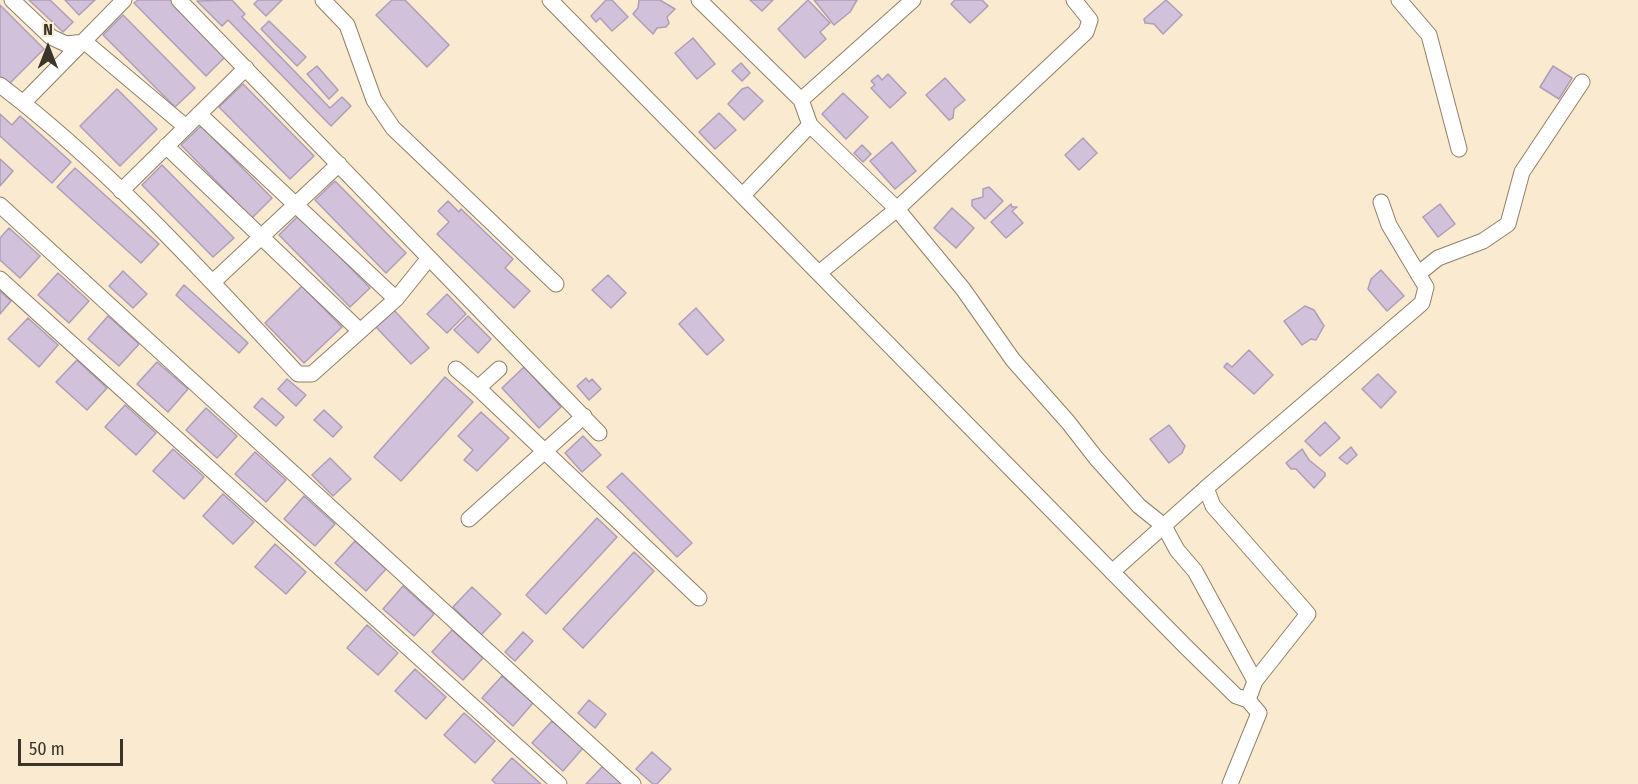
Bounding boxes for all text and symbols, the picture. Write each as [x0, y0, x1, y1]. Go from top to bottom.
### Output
north arrow [18, 18, 78, 78]
text: N [43, 20, 53, 39]
scale bar [21, 727, 126, 765]
text: 50 m [29, 738, 65, 760]

